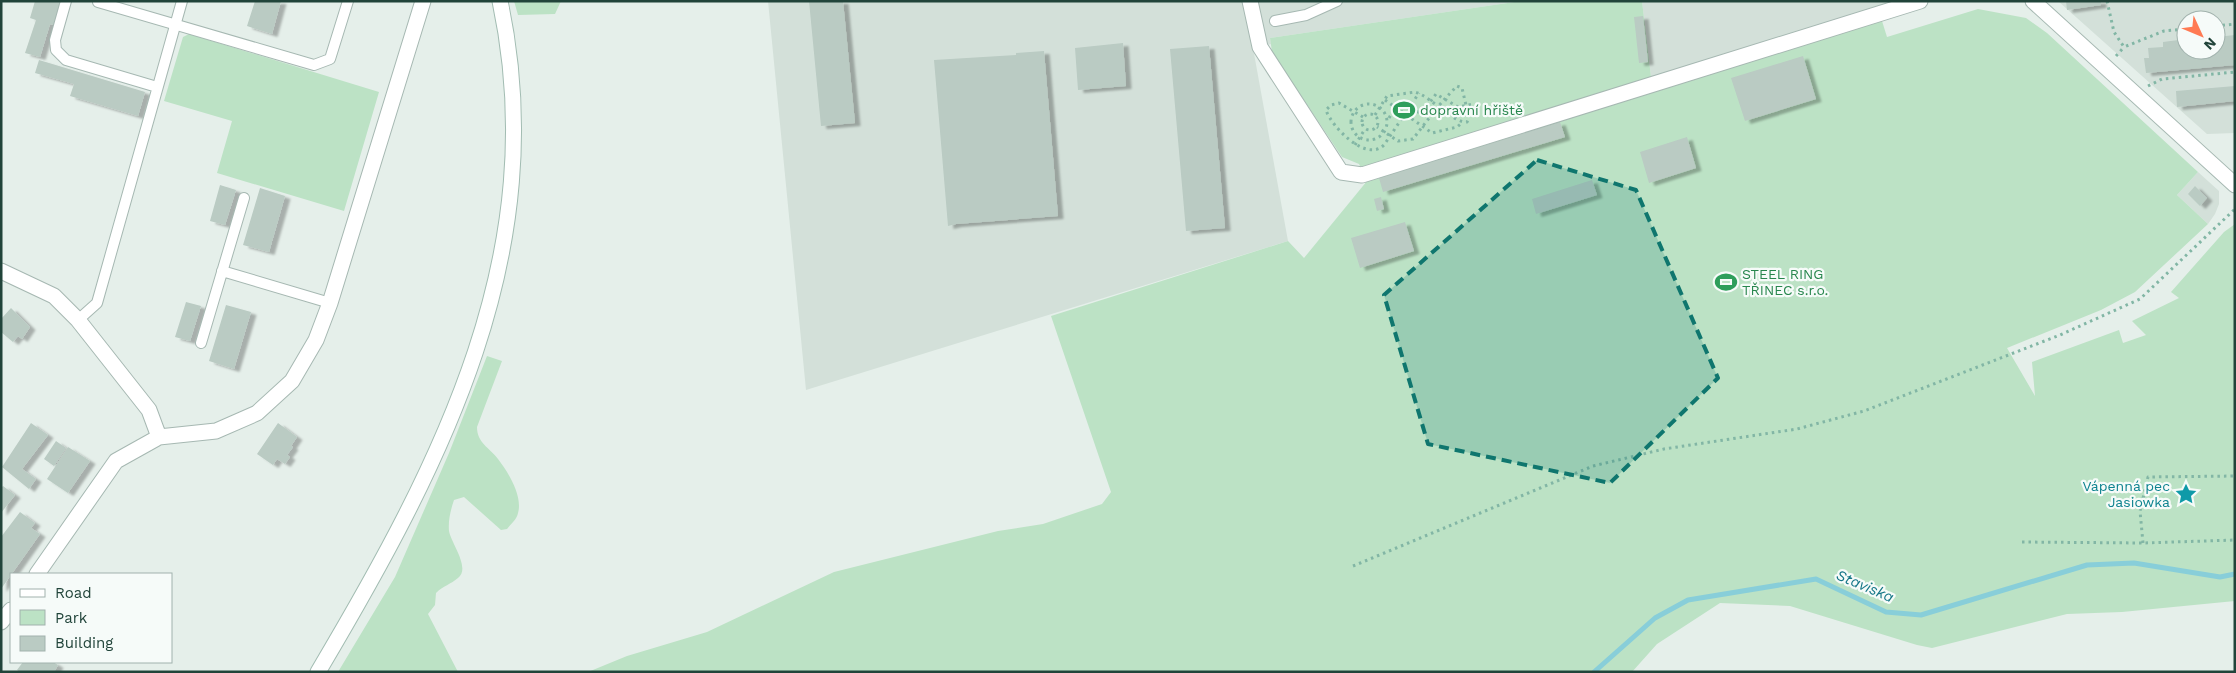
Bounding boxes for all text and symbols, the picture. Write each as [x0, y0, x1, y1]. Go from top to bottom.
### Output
north arrow [2176, 10, 2226, 60]
text: N [2201, 35, 2220, 53]
sports icon: dopravní hřiště [1391, 97, 1417, 123]
place label: dopravní hřiště [1420, 102, 1523, 118]
place label: STEEL RING TŘINEC s.r.o. [1742, 266, 1828, 298]
sports icon: STEEL RING TŘINEC s.r.o. [1713, 269, 1739, 295]
place label: Vápenná pec Jasiowka [2083, 478, 2170, 510]
place icon: Vápenná pec Jasiowka [2173, 481, 2199, 507]
water label: Staviska [1833, 566, 1897, 606]
legend [10, 573, 172, 663]
text: Road [55, 584, 92, 602]
text: Park [55, 609, 88, 627]
text: Building [55, 634, 113, 652]

